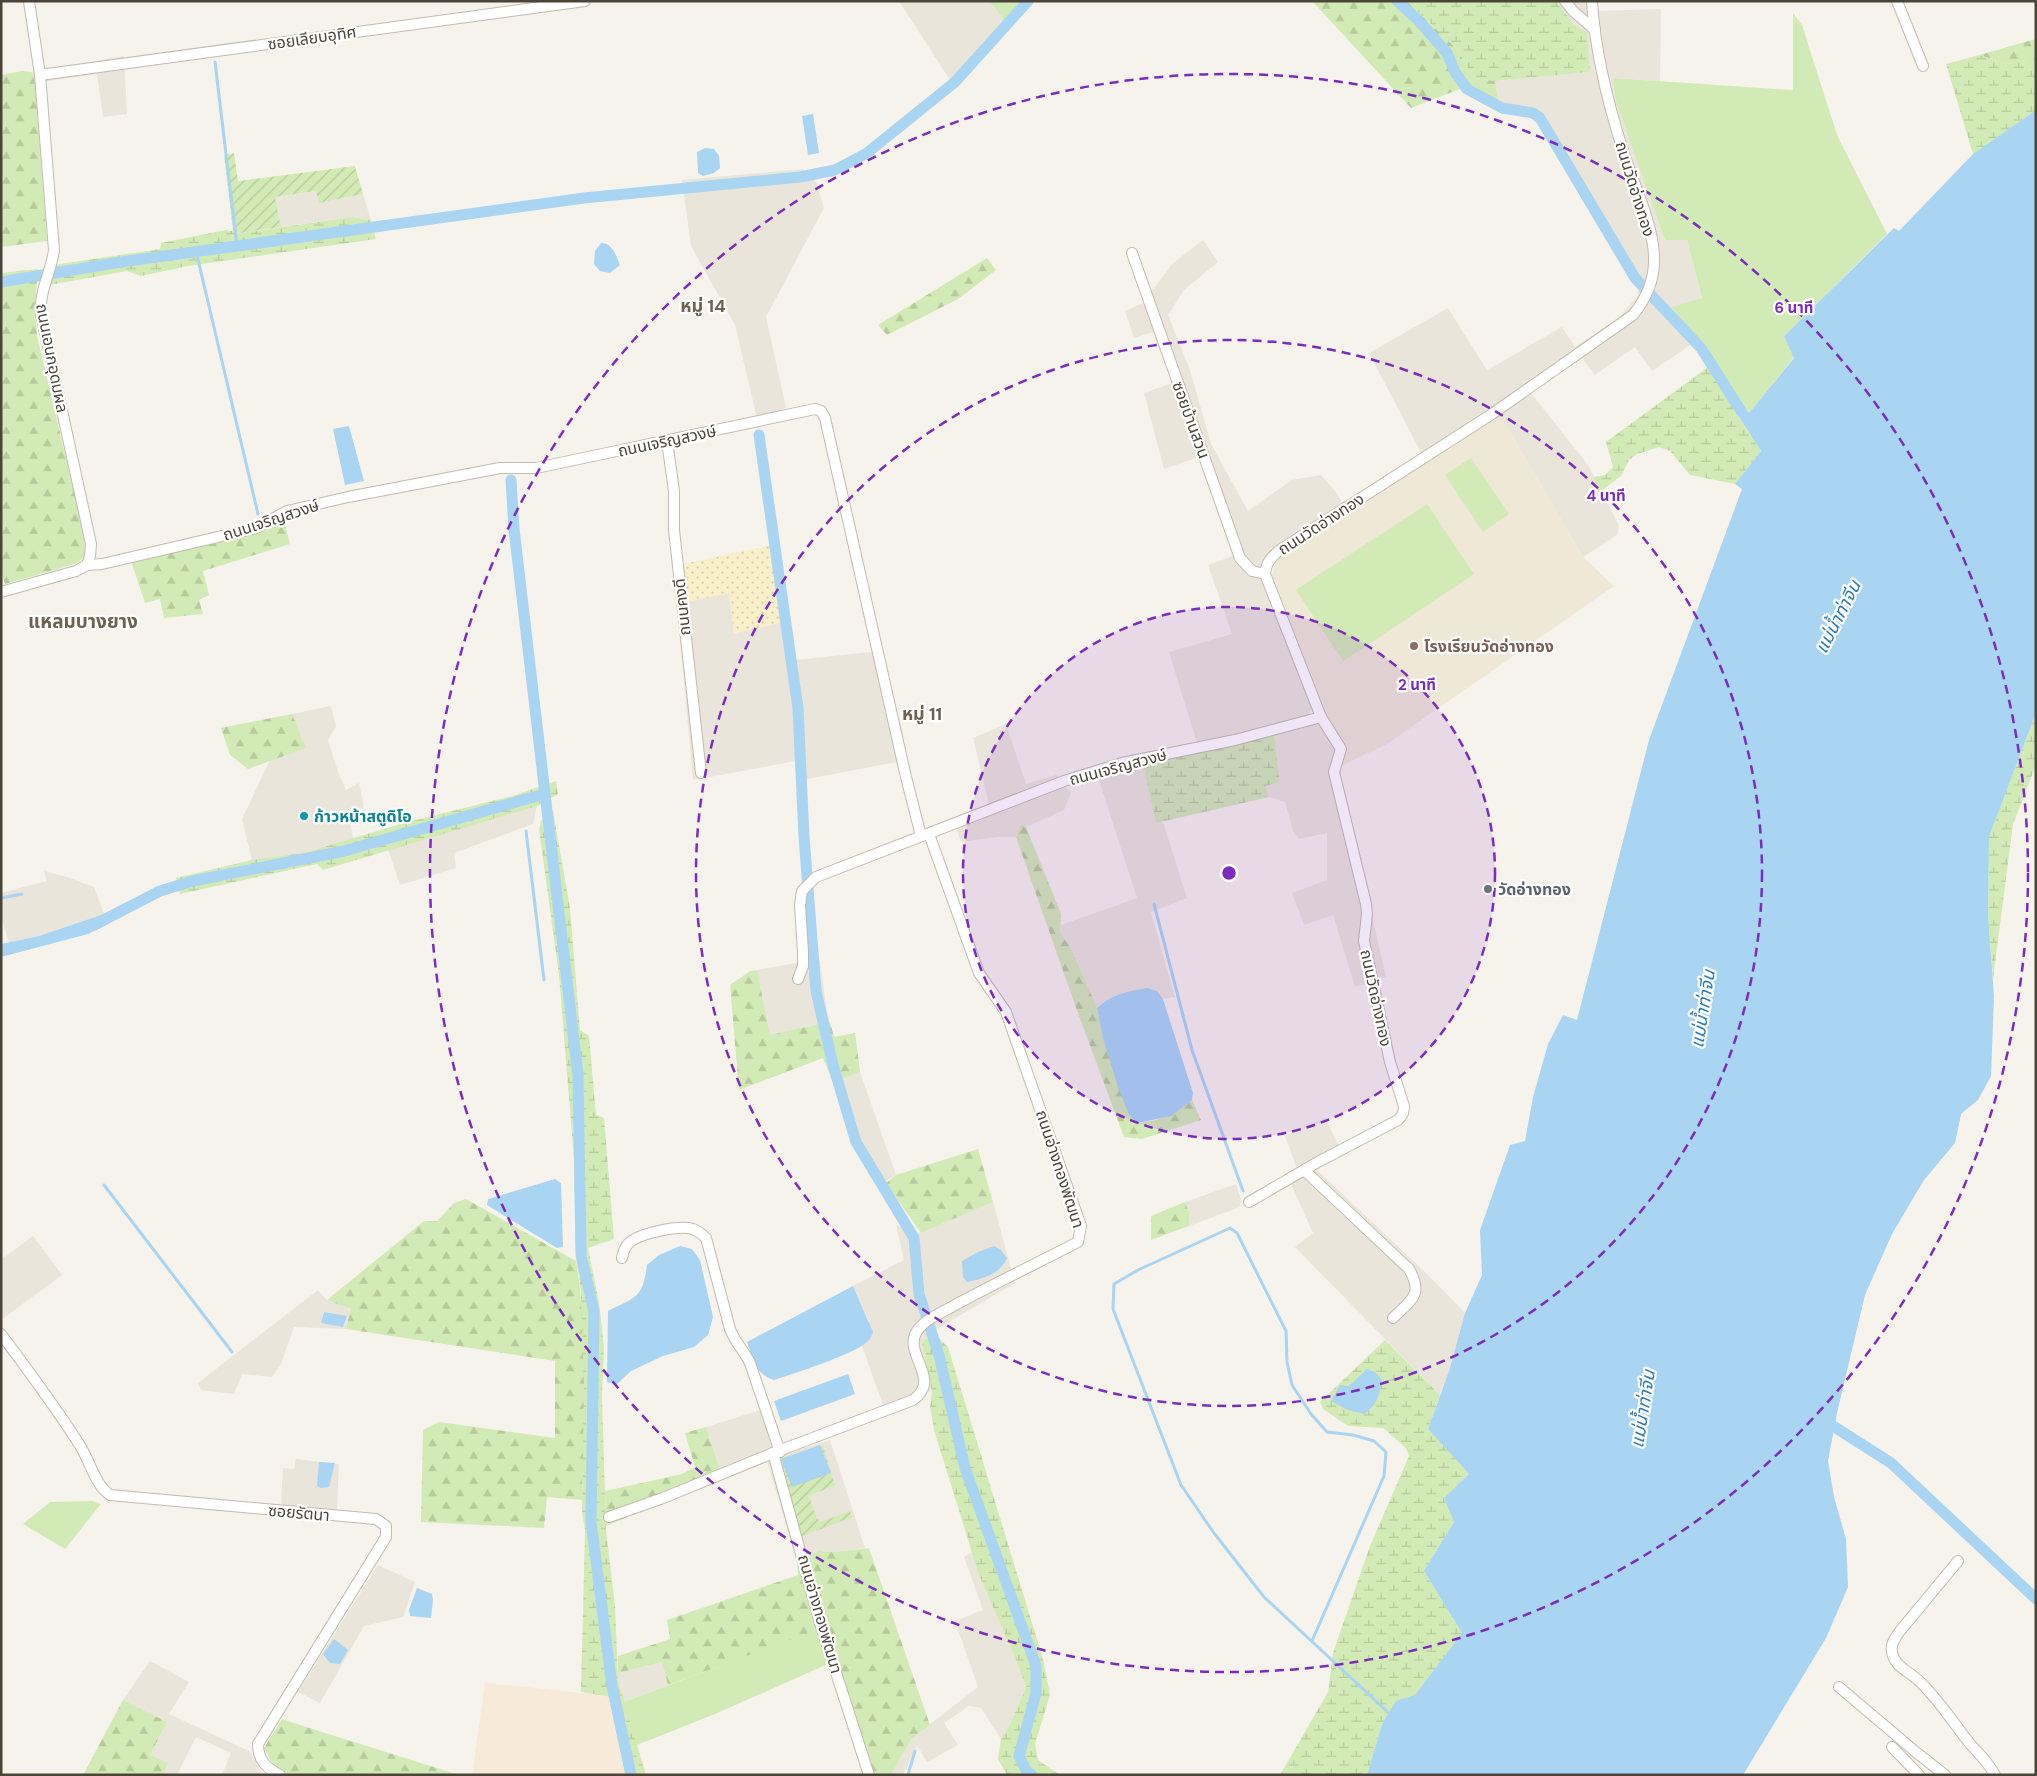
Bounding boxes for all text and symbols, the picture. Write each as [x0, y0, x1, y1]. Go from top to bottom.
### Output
street label: ซอยเลียบอุทิศ [266, 21, 358, 55]
street label: ถนนวัดอ่างทอง [1611, 139, 1659, 239]
district label: หมู่ 14 [680, 294, 726, 318]
text: 6 นาที [1775, 298, 1813, 318]
street label: ถนนเอนกอุดมผล [31, 302, 73, 414]
street label: ซอยบ้านสวน [1167, 379, 1215, 461]
street label: ถนนเจริญสวงษ์ [616, 420, 718, 462]
text: 4 นาที [1586, 486, 1626, 506]
street label: ถนนวัดอ่างทอง [1274, 488, 1368, 560]
street label: ถนนเจริญสวงษ์ [220, 495, 322, 545]
water label: แม่น้ำท่าจีน [1809, 575, 1867, 657]
street label: ถนนคงดี [669, 577, 695, 637]
district label: แหลมบางยาง [28, 609, 138, 634]
place label: โรงเรียนวัดอ่างทอง [1424, 636, 1554, 657]
marker: โรงเรียนวัดอ่างทอง [1408, 640, 1420, 652]
text: 2 นาที [1398, 675, 1436, 695]
district label: หมู่ 11 [902, 702, 942, 726]
street label: ถนนเจริญสวงษ์ [1067, 744, 1169, 790]
place label: ก้าวหน้าสตูดิโอ [314, 806, 412, 827]
marker: ก้าวหน้าสตูดิโอ [298, 810, 310, 822]
centre of rings [1220, 864, 1238, 882]
place label: วัดอ่างทอง [1498, 879, 1571, 900]
marker: วัดอ่างทอง [1482, 883, 1494, 895]
street label: ถนนวัดอ่างทอง [1355, 948, 1397, 1048]
water label: แม่น้ำท่าจีน [1684, 967, 1721, 1050]
street label: ถนนอ่างทองพัฒนา [1031, 1107, 1089, 1231]
water label: แม่น้ำท่าจีน [1624, 1367, 1661, 1450]
street label: ซอยรัตนา [267, 1500, 331, 1526]
street label: ถนนอ่างทองพัฒนา [793, 1552, 847, 1676]

